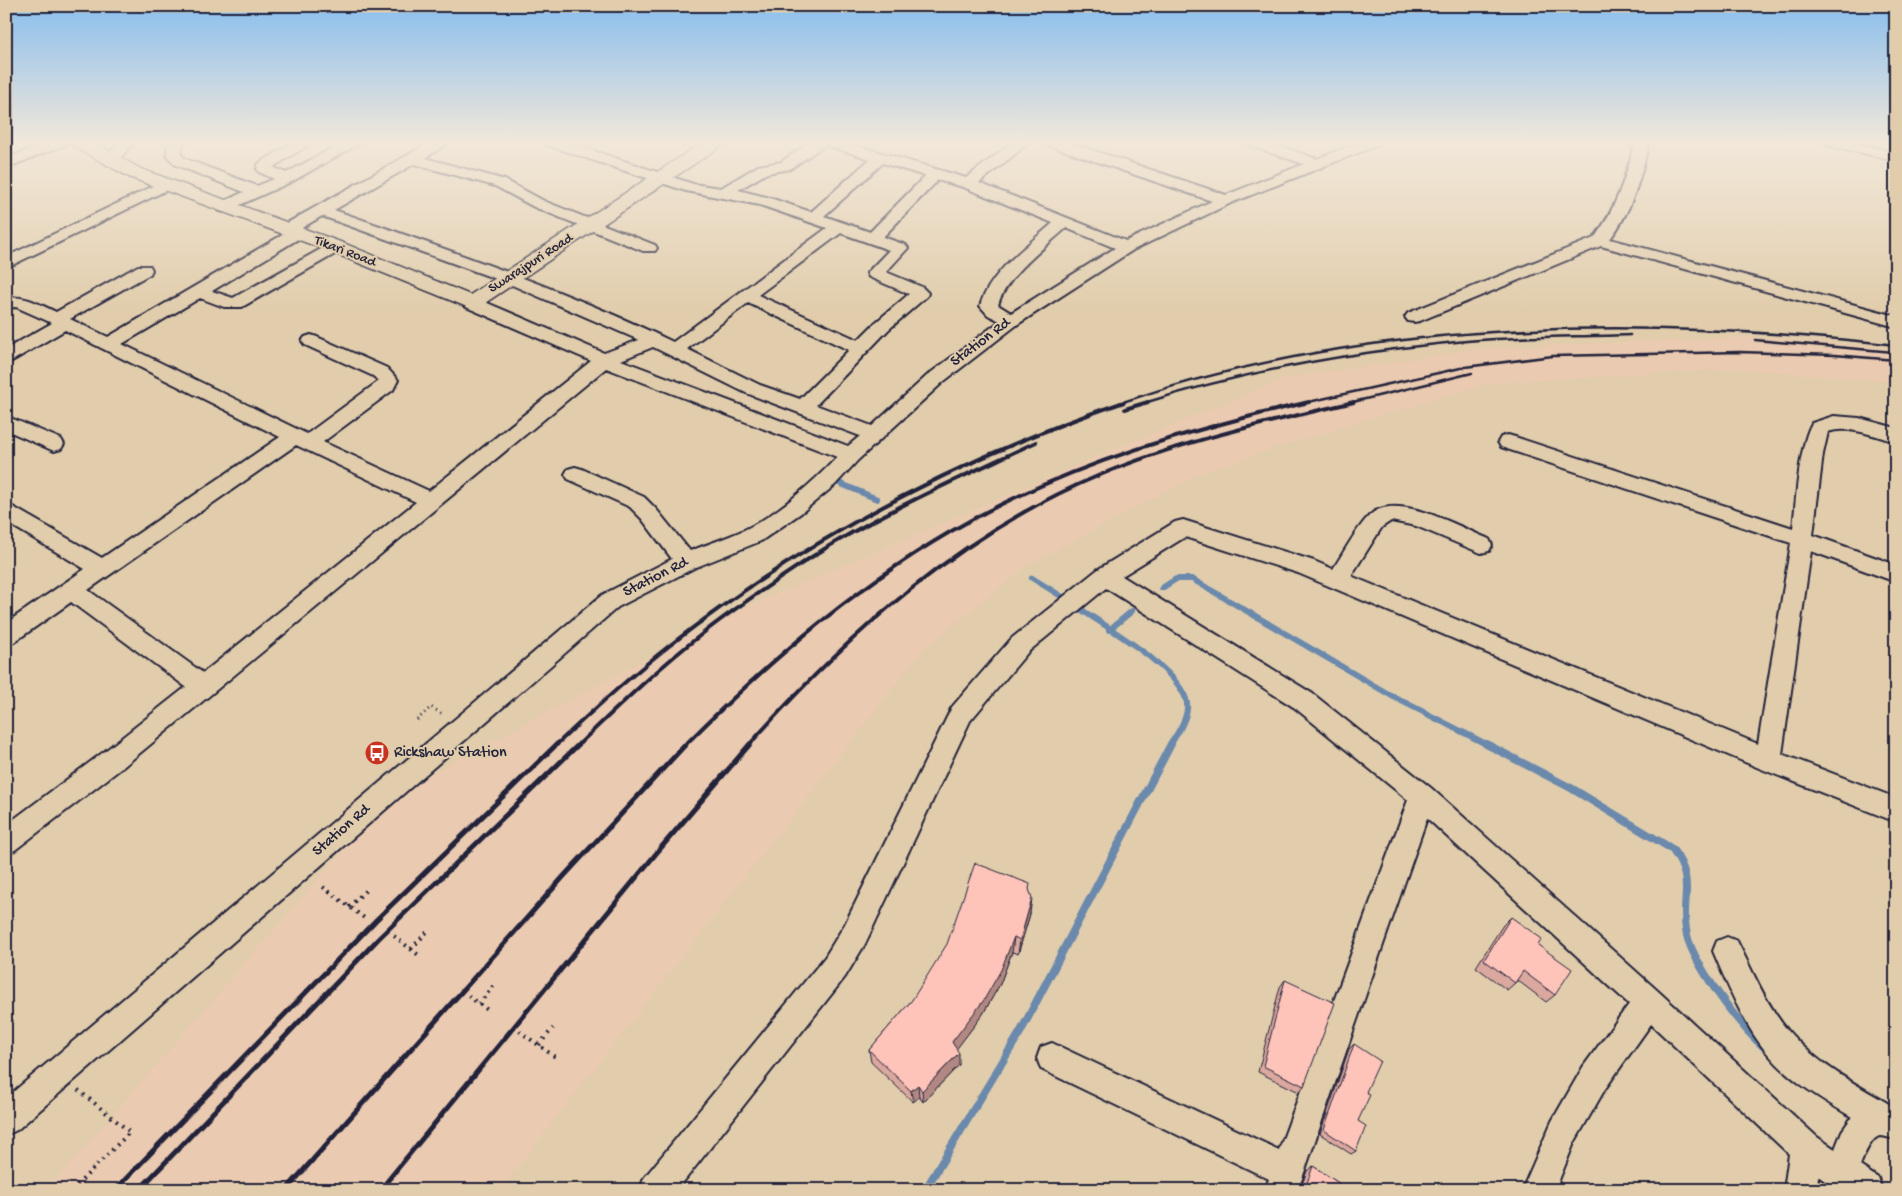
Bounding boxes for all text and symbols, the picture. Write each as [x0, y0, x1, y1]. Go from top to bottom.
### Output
street label: Swarajpuri Road [486, 229, 578, 298]
street label: Tikari Road [311, 232, 380, 272]
street label: Station Rd [947, 313, 1016, 372]
street label: Station Rd [620, 553, 693, 602]
bus stop icon: Rickshaw Station [364, 740, 390, 766]
place label: Rickshaw Station [394, 744, 507, 763]
street label: Station Rd [309, 800, 376, 861]

